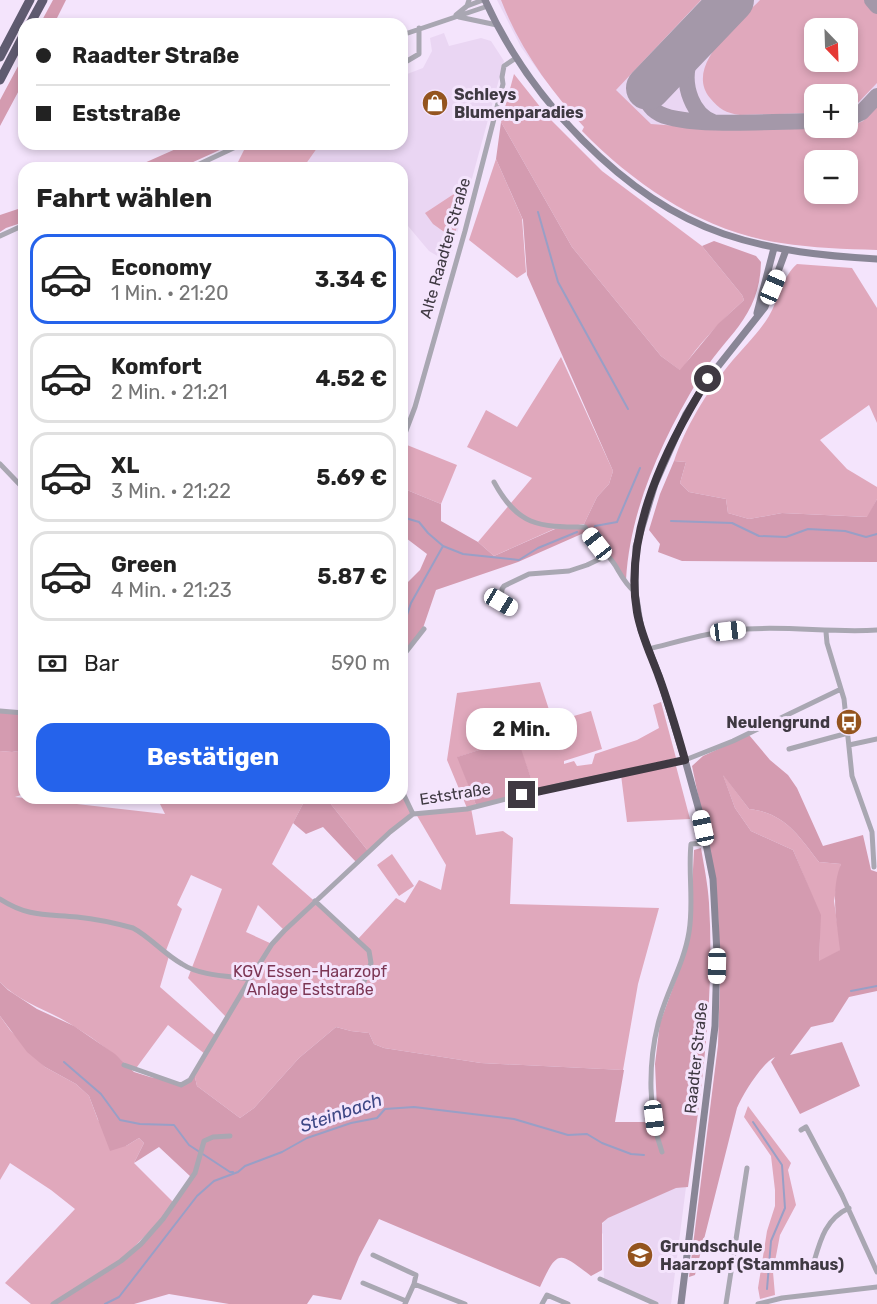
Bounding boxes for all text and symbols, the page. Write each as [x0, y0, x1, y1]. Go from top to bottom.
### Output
north arrow [804, 18, 858, 72]
map controls [804, 18, 858, 204]
text: Raadter Straße [72, 42, 239, 69]
button: + [804, 84, 858, 138]
place label: Schleys Blumenparadies [454, 85, 584, 122]
shop icon: Schleys Blumenparadies [420, 88, 450, 118]
text: Eststraße [72, 100, 181, 127]
button: − [804, 150, 858, 204]
street label: Alte Raadter Straße [416, 175, 474, 321]
text: Fahrt wählen [36, 182, 212, 214]
icon: car [39, 252, 93, 306]
text: Economy [111, 254, 212, 281]
text: 3.34 € [315, 266, 387, 293]
car [758, 267, 788, 307]
text: 1 Min. · 21:20 [111, 281, 229, 305]
icon: car [39, 351, 93, 405]
text: Komfort [111, 353, 202, 380]
text: 4.52 € [315, 365, 387, 392]
route start [694, 365, 721, 392]
text: 2 Min. · 21:21 [111, 380, 228, 404]
icon: car [39, 450, 93, 504]
text: XL [111, 452, 139, 479]
text: 5.69 € [316, 464, 387, 491]
text: 3 Min. · 21:22 [111, 479, 231, 503]
car [579, 524, 615, 564]
icon: car [39, 549, 93, 603]
text: Green [111, 551, 177, 578]
text: 5.87 € [317, 563, 387, 590]
text: 4 Min. · 21:23 [111, 578, 232, 602]
car [481, 585, 521, 619]
car [709, 620, 747, 642]
icon: cash [36, 647, 69, 680]
text: Bar [84, 650, 119, 677]
text: 590 m [331, 651, 390, 675]
bus stop icon: Neulengrund [834, 707, 864, 737]
callout: 2 Min. [466, 708, 578, 750]
place label: Neulengrund [726, 713, 830, 732]
text: 2 Min. [492, 717, 551, 741]
button: Bestätigen [36, 723, 390, 792]
street label: Eststraße [418, 779, 492, 809]
route end [508, 781, 535, 808]
car [690, 809, 716, 847]
car [708, 948, 726, 984]
park label: KGV Essen-Haarzopf Anlage Eststraße [233, 962, 388, 999]
street label: Raadter Straße [681, 1001, 711, 1115]
water label: Steinbach [297, 1089, 385, 1137]
car [643, 1099, 665, 1137]
place label: Grundschule Haarzopf (Stammhaus) [660, 1237, 844, 1274]
school or university icon: Grundschule Haarzopf (Stammhaus) [625, 1240, 655, 1270]

